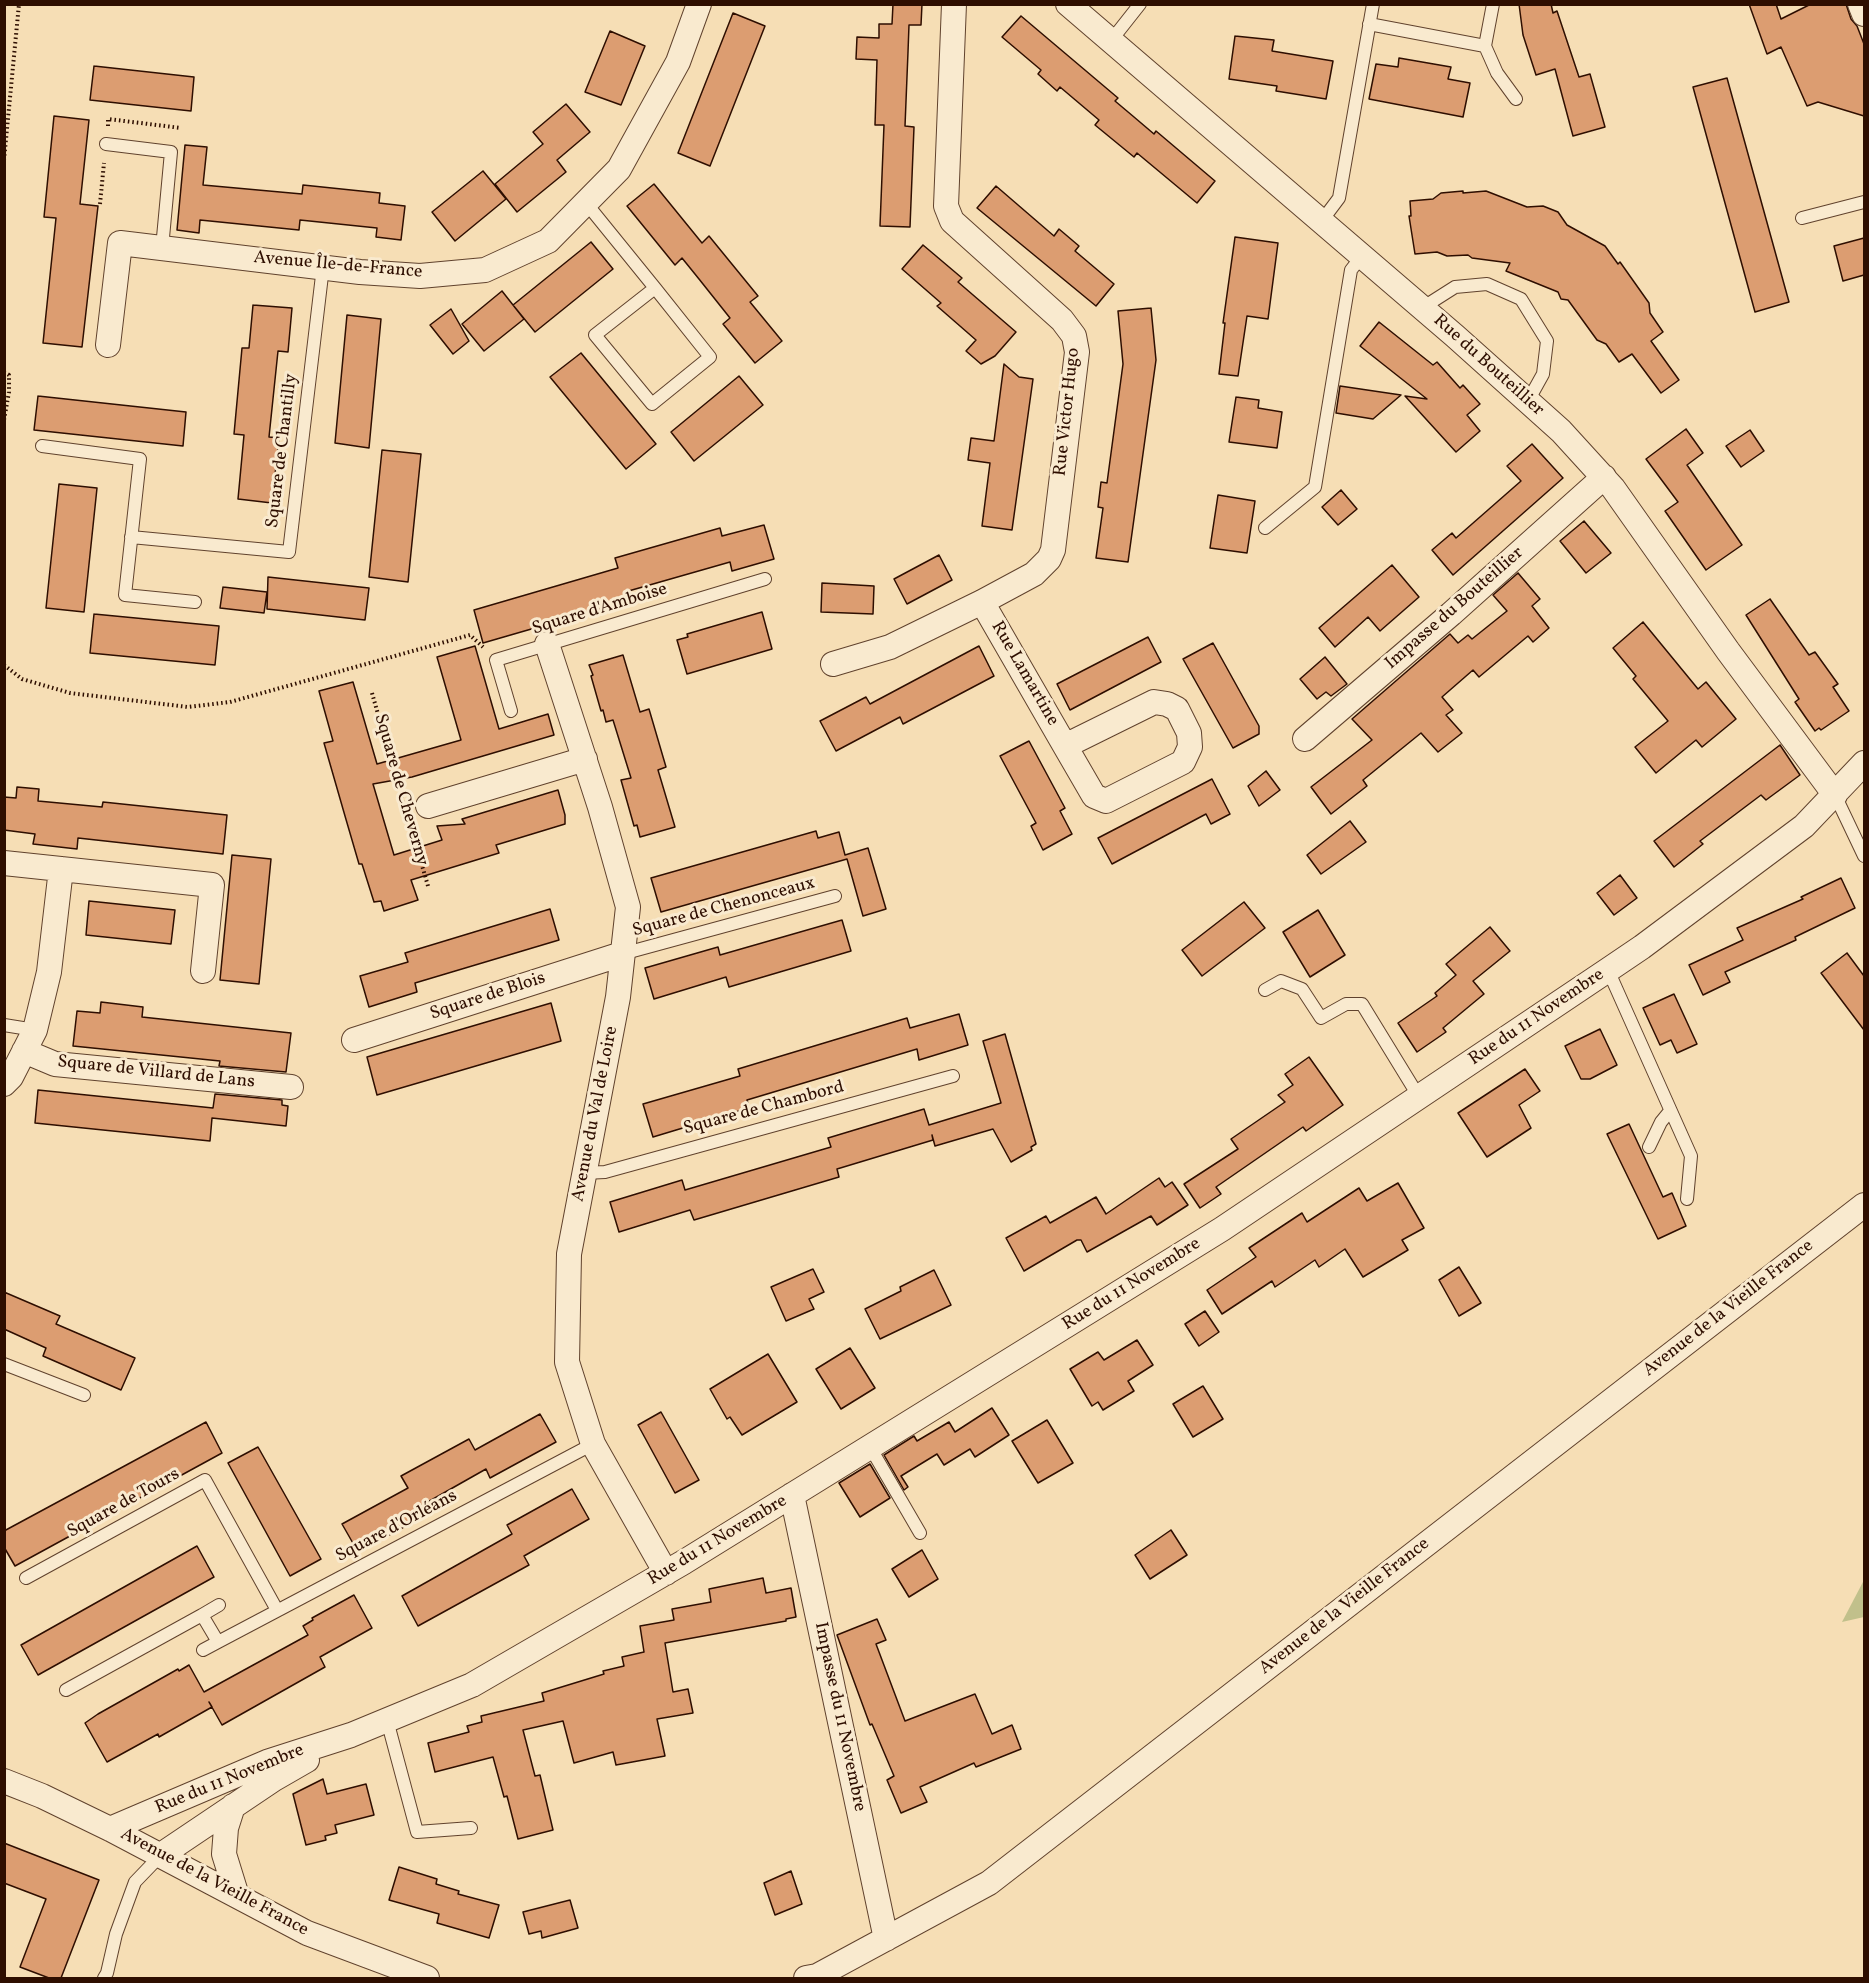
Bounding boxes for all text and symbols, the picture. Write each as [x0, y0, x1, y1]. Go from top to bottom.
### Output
street label: Avenue Île-de-France [253, 248, 423, 284]
street label: Rue du Bouteillier [1428, 311, 1548, 421]
street label: Rue Victor Hugo [1051, 347, 1085, 477]
street label: Square de Chantilly [263, 373, 303, 529]
street label: Impasse du Bouteillier [1381, 543, 1529, 675]
street label: Square d'Amboise [530, 579, 670, 641]
street label: Rue Lamartine [985, 618, 1063, 730]
street label: Square de Cheverny [368, 712, 432, 868]
street label: Square de Chenonceaux [630, 873, 818, 943]
street label: Rue du 11 Novembre [1465, 965, 1609, 1071]
street label: Square de Blois [428, 968, 548, 1026]
street label: Avenue du Val de Loire [568, 1024, 624, 1204]
street label: Square de Villard de Lans [56, 1052, 256, 1094]
street label: Square de Chambord [681, 1077, 847, 1141]
street label: Rue du 11 Novembre [1059, 1234, 1205, 1336]
street label: Avenue de la Vieille France [1640, 1236, 1818, 1382]
street label: Square de Tours [64, 1464, 184, 1544]
street label: Square d'Orléans [333, 1486, 461, 1568]
street label: Rue du 11 Novembre [644, 1491, 792, 1591]
street label: Avenue de la Vieille France [1256, 1534, 1434, 1680]
street label: Impasse du 11 Novembre [808, 1620, 870, 1814]
street label: Rue du 11 Novembre [152, 1740, 308, 1820]
street label: Avenue de la Vieille France [116, 1824, 312, 1942]

